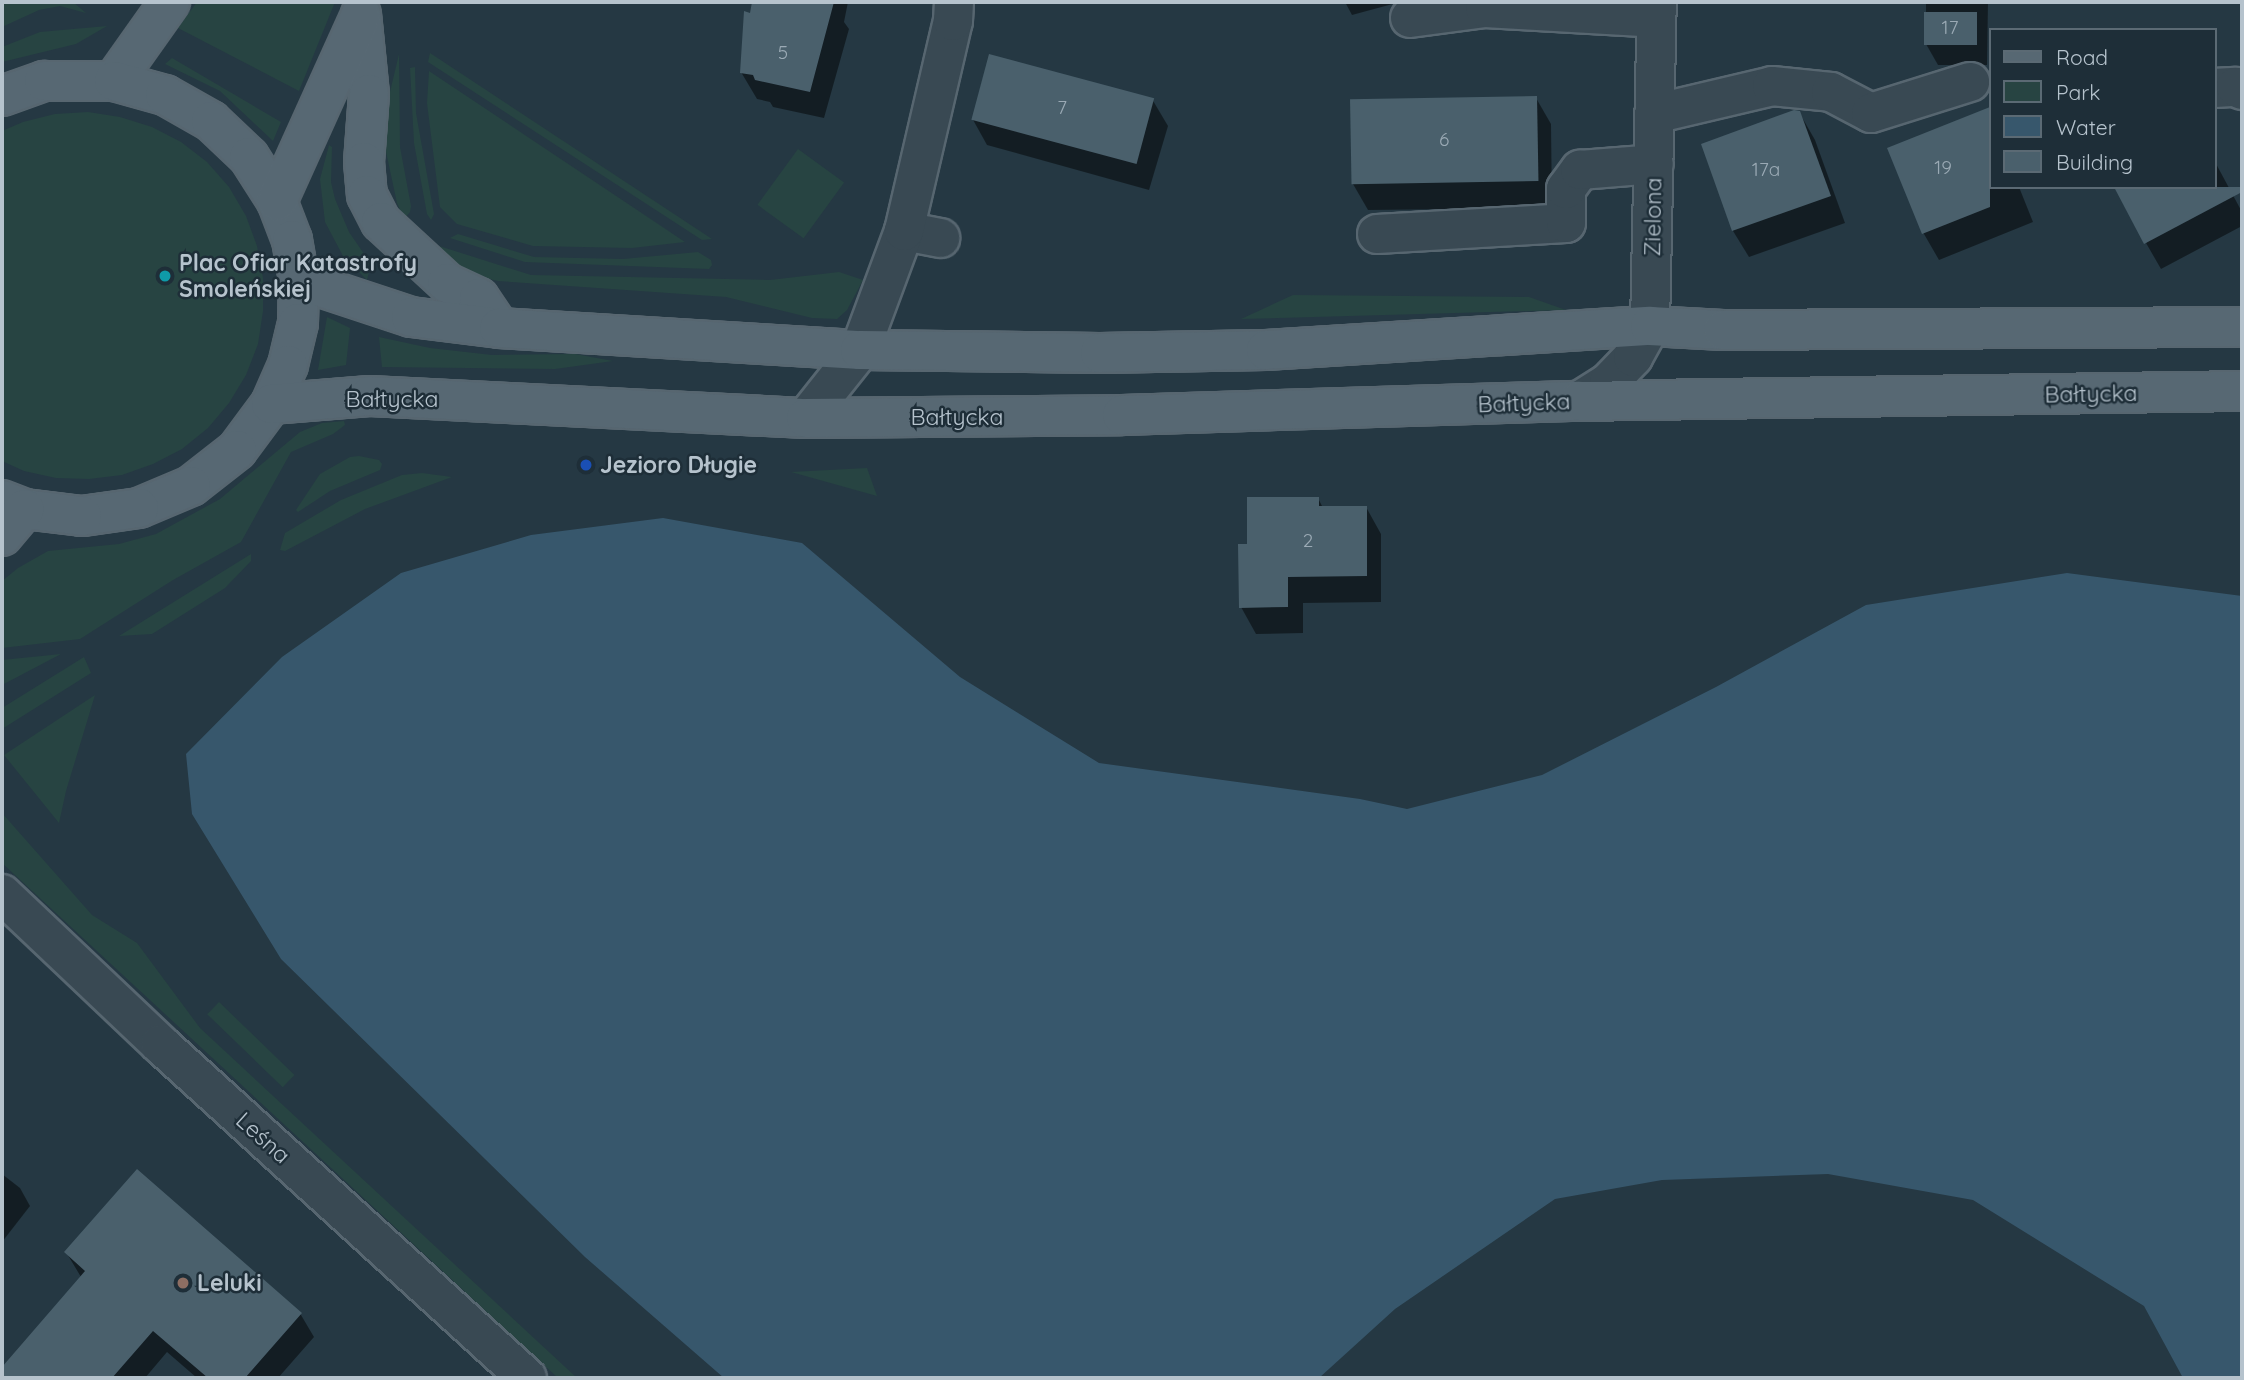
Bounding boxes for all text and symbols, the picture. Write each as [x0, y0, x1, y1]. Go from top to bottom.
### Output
house number: 17 [1942, 17, 1958, 39]
legend [1988, 28, 2216, 189]
house number: 5 [778, 42, 788, 64]
text: Road [2056, 44, 2108, 70]
text: Park [2056, 79, 2100, 105]
house number: 7 [1057, 97, 1067, 119]
text: Water [2056, 114, 2116, 140]
house number: 6 [1439, 129, 1449, 151]
text: Building [2056, 149, 2133, 175]
house number: 19 [1934, 157, 1952, 179]
house number: 17a [1752, 159, 1780, 181]
street label: Zielona [1639, 177, 1667, 257]
place label: Plac Ofiar Katastrofy Smoleńskiej [179, 249, 417, 303]
marker: Plac Ofiar Katastrofy Smoleńskiej [157, 268, 173, 284]
street label: Bałtycka [2044, 379, 2138, 409]
street label: Bałtycka [345, 385, 439, 413]
street label: Bałtycka [1477, 388, 1571, 418]
street label: Bałtycka [910, 403, 1004, 431]
place label: Jezioro Długie [600, 451, 757, 479]
marker: Jezioro Długie [578, 457, 594, 473]
house number: 2 [1303, 530, 1313, 552]
street label: Leśna [230, 1107, 296, 1169]
place label: Leluki [197, 1269, 262, 1297]
marker: Leluki [175, 1275, 191, 1291]

